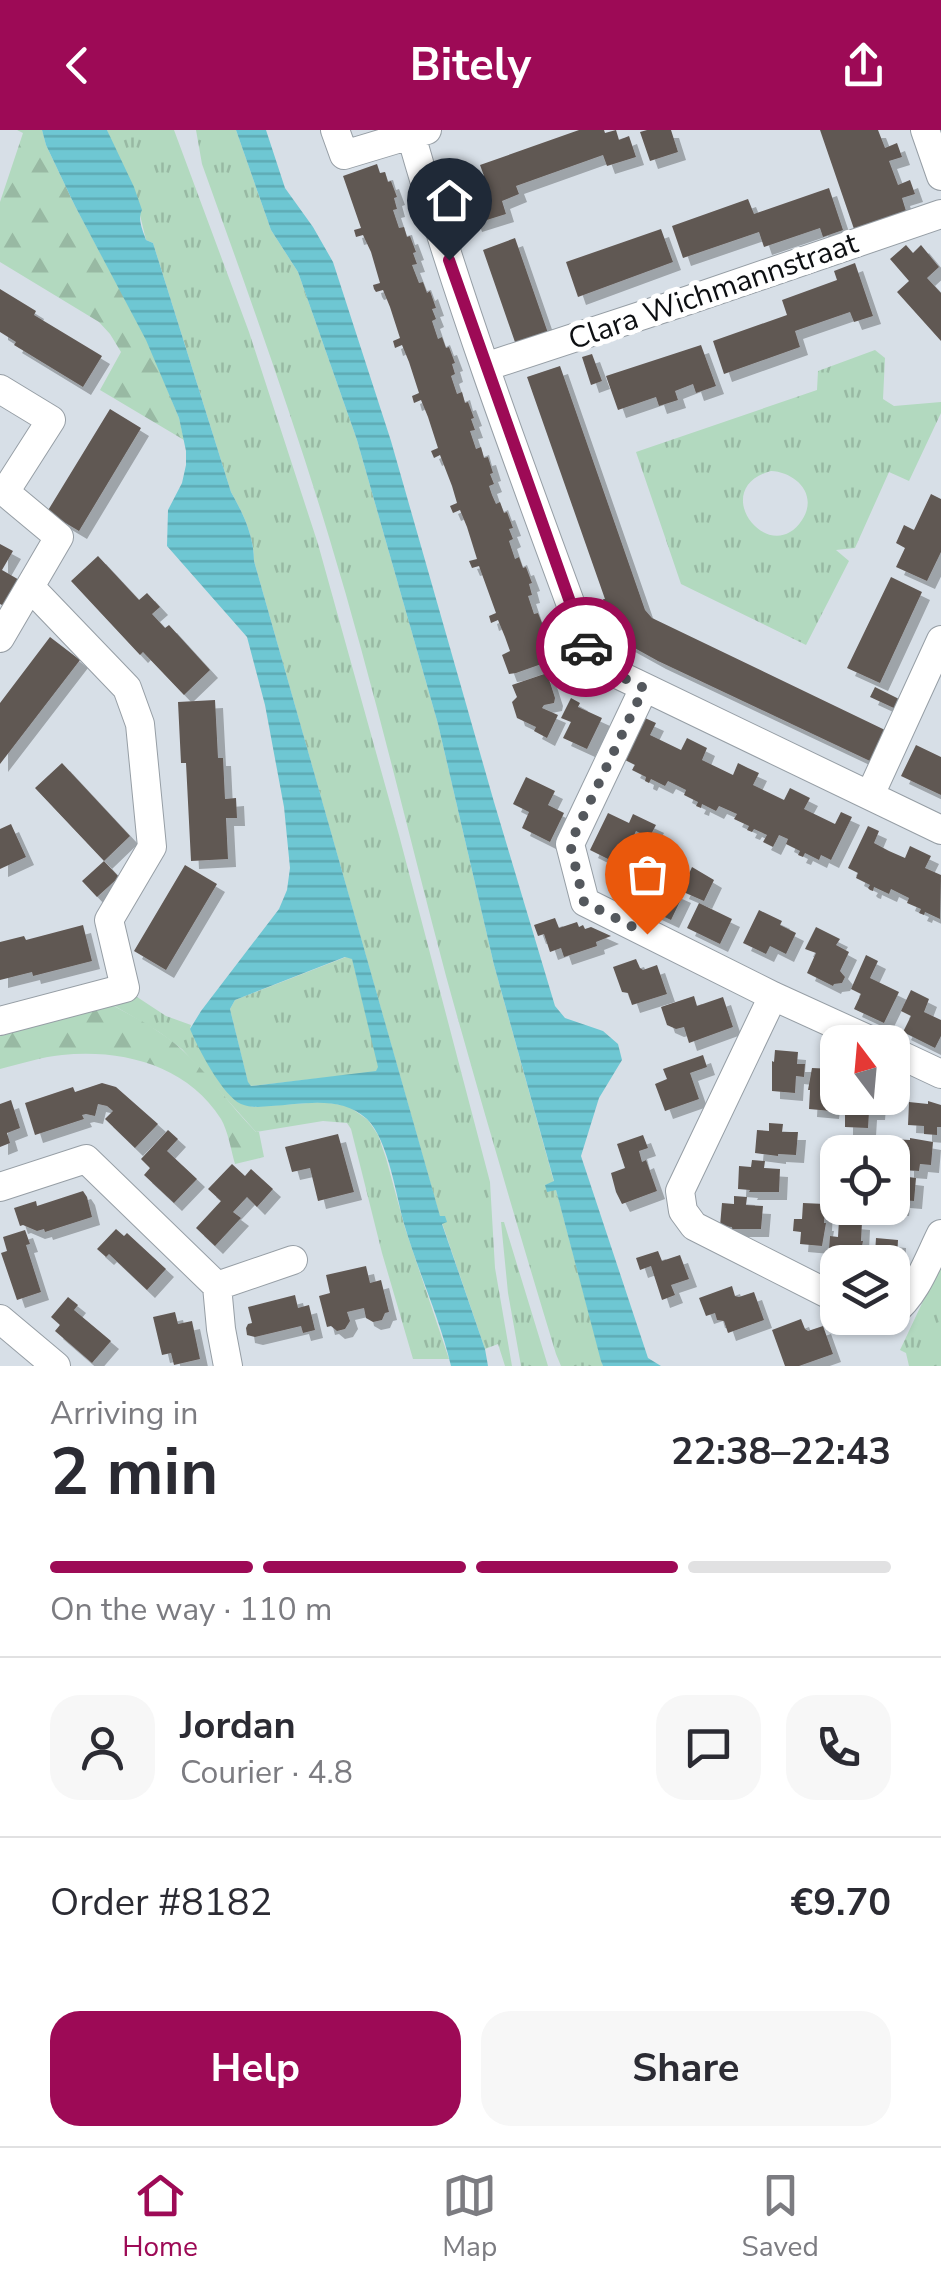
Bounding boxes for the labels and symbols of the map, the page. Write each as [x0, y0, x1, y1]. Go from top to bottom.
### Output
pin [407, 158, 492, 261]
street label: Clara Wichmannstraat [563, 223, 864, 360]
courier [536, 597, 636, 697]
pin [605, 832, 690, 935]
north arrow [820, 1025, 910, 1115]

